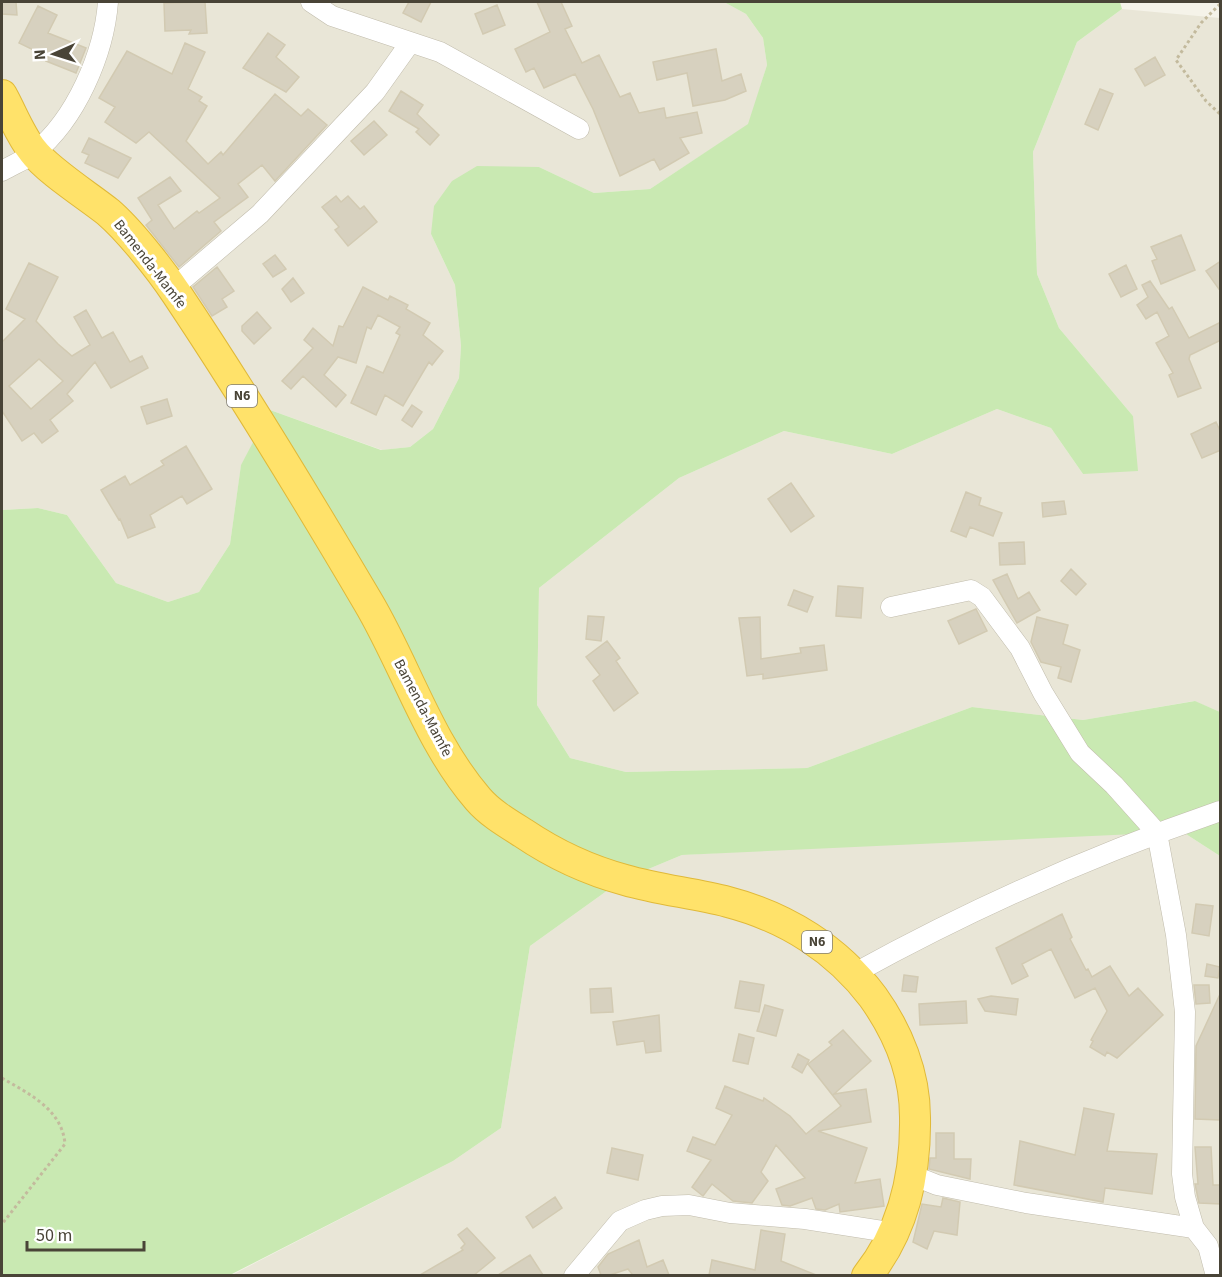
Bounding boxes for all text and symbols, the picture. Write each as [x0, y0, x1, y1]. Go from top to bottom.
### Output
north arrow [24, 24, 84, 84]
text: N [29, 49, 51, 61]
street label: Bamenda-Mamfe [109, 215, 191, 313]
road number: N6 [227, 385, 257, 407]
street label: Bamenda-Mamfe [388, 656, 458, 760]
road number: N6 [802, 931, 832, 953]
scale bar [27, 1214, 144, 1252]
text: 50 m [36, 1223, 72, 1248]

